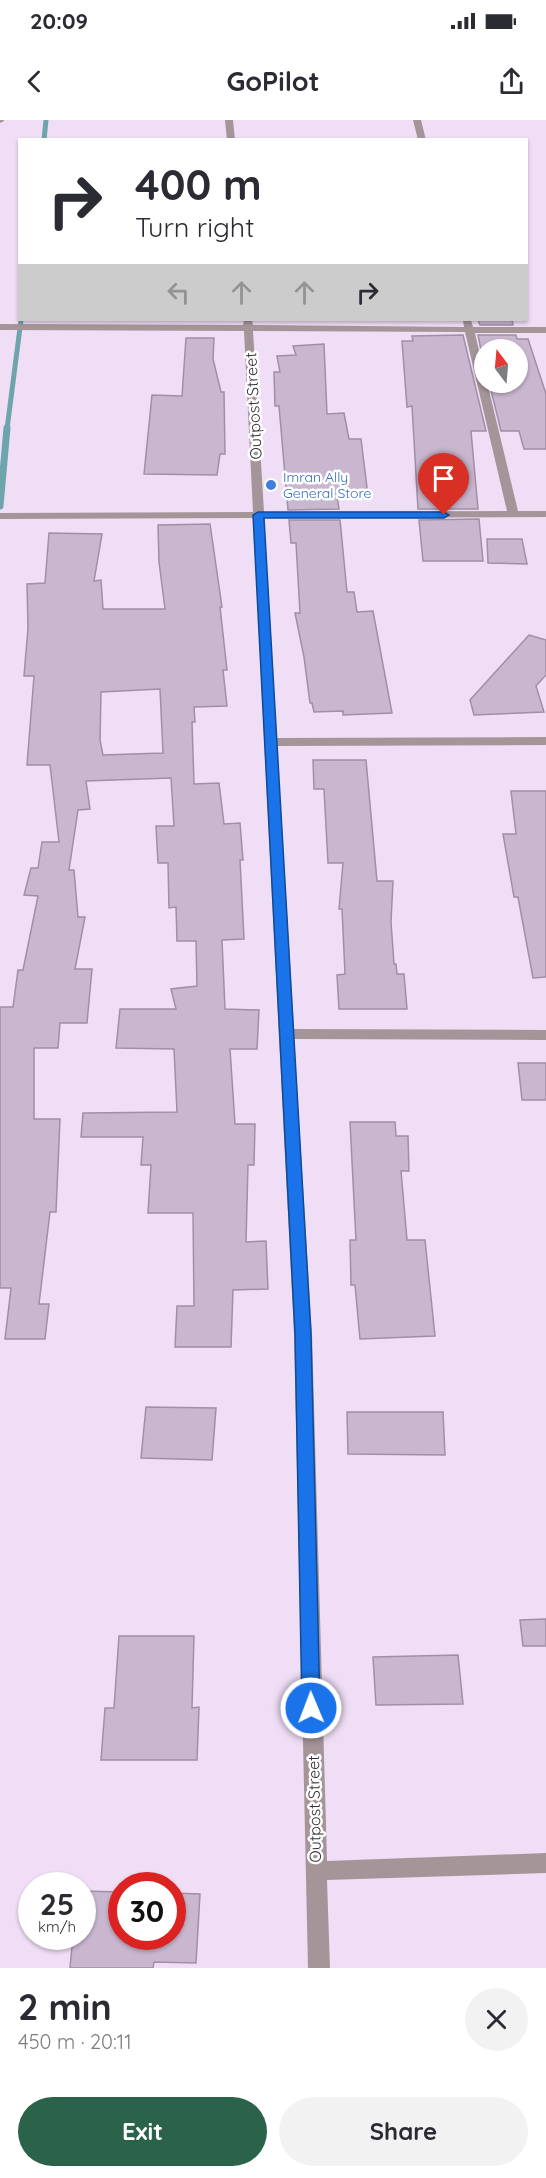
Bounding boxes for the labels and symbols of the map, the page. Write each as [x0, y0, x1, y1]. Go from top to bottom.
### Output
north arrow [474, 339, 528, 393]
street label: Outpost Street [240, 352, 266, 460]
pin [418, 453, 469, 515]
place label: Imran Ally General Store [283, 468, 371, 502]
marker: Imran Ally General Store [264, 478, 278, 492]
position arrow [279, 1676, 343, 1740]
street label: Outpost Street [303, 1755, 325, 1863]
speed limit sign: 30 [108, 1872, 186, 1950]

